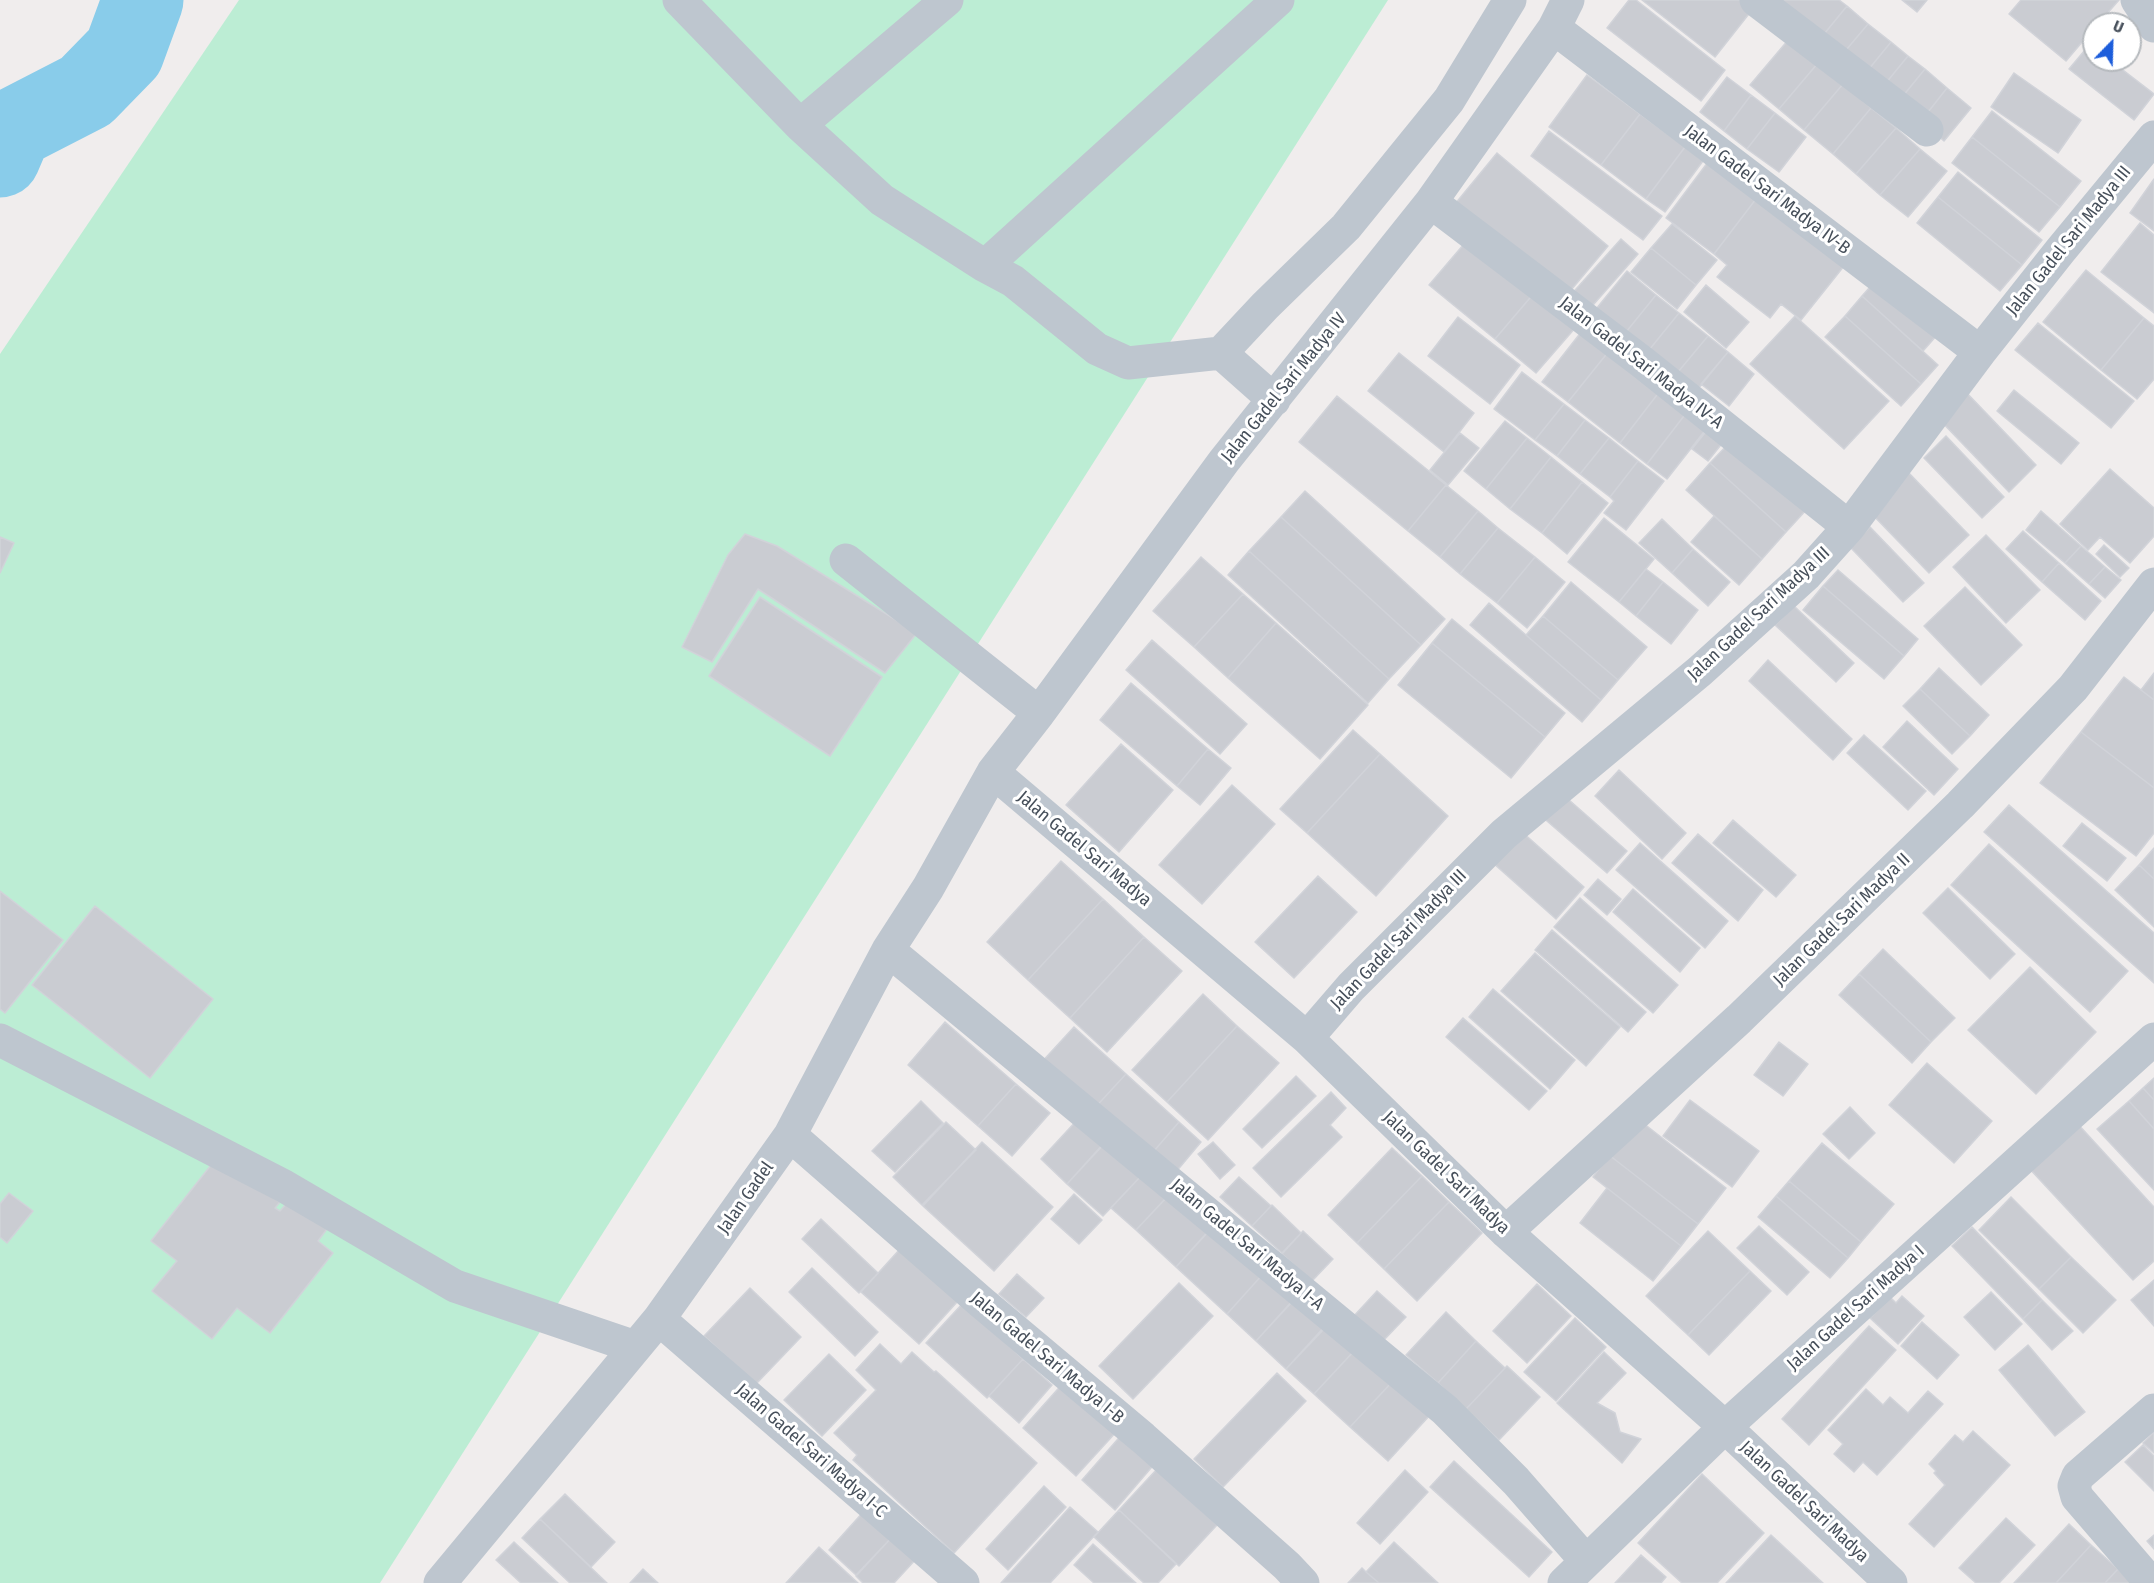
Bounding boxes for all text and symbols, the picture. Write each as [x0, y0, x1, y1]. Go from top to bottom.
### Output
north arrow [2082, 12, 2142, 72]
text: U [2110, 16, 2126, 37]
street label: Jalan Gadel Sari Madya IV-B [1680, 121, 1854, 259]
street label: Jalan Gadel Sari Madya III [2002, 162, 2136, 320]
street label: Jalan Gadel Sari Madya IV-A [1555, 292, 1727, 434]
street label: Jalan Gadel Sari Madya IV [1217, 309, 1351, 467]
street label: Jalan Gadel Sari Madya III [1683, 543, 1835, 685]
street label: Jalan Gadel Sari Madya [1013, 787, 1155, 911]
street label: Jalan Gadel Sari Madya II [1769, 849, 1915, 991]
street label: Jalan Gadel Sari Madya III [1326, 865, 1472, 1015]
street label: Jalan Gadel Sari Madya [1378, 1107, 1514, 1239]
street label: Jalan Gadel [713, 1158, 779, 1238]
street label: Jalan Gadel Sari Madya I-A [1166, 1175, 1328, 1315]
street label: Jalan Gadel Sari Madya I [1783, 1241, 1929, 1375]
street label: Jalan Gadel Sari Madya I-B [966, 1288, 1128, 1428]
street label: Jalan Gadel Sari Madya I-C [731, 1380, 891, 1522]
street label: Jalan Gadel Sari Madya [1735, 1437, 1873, 1567]

